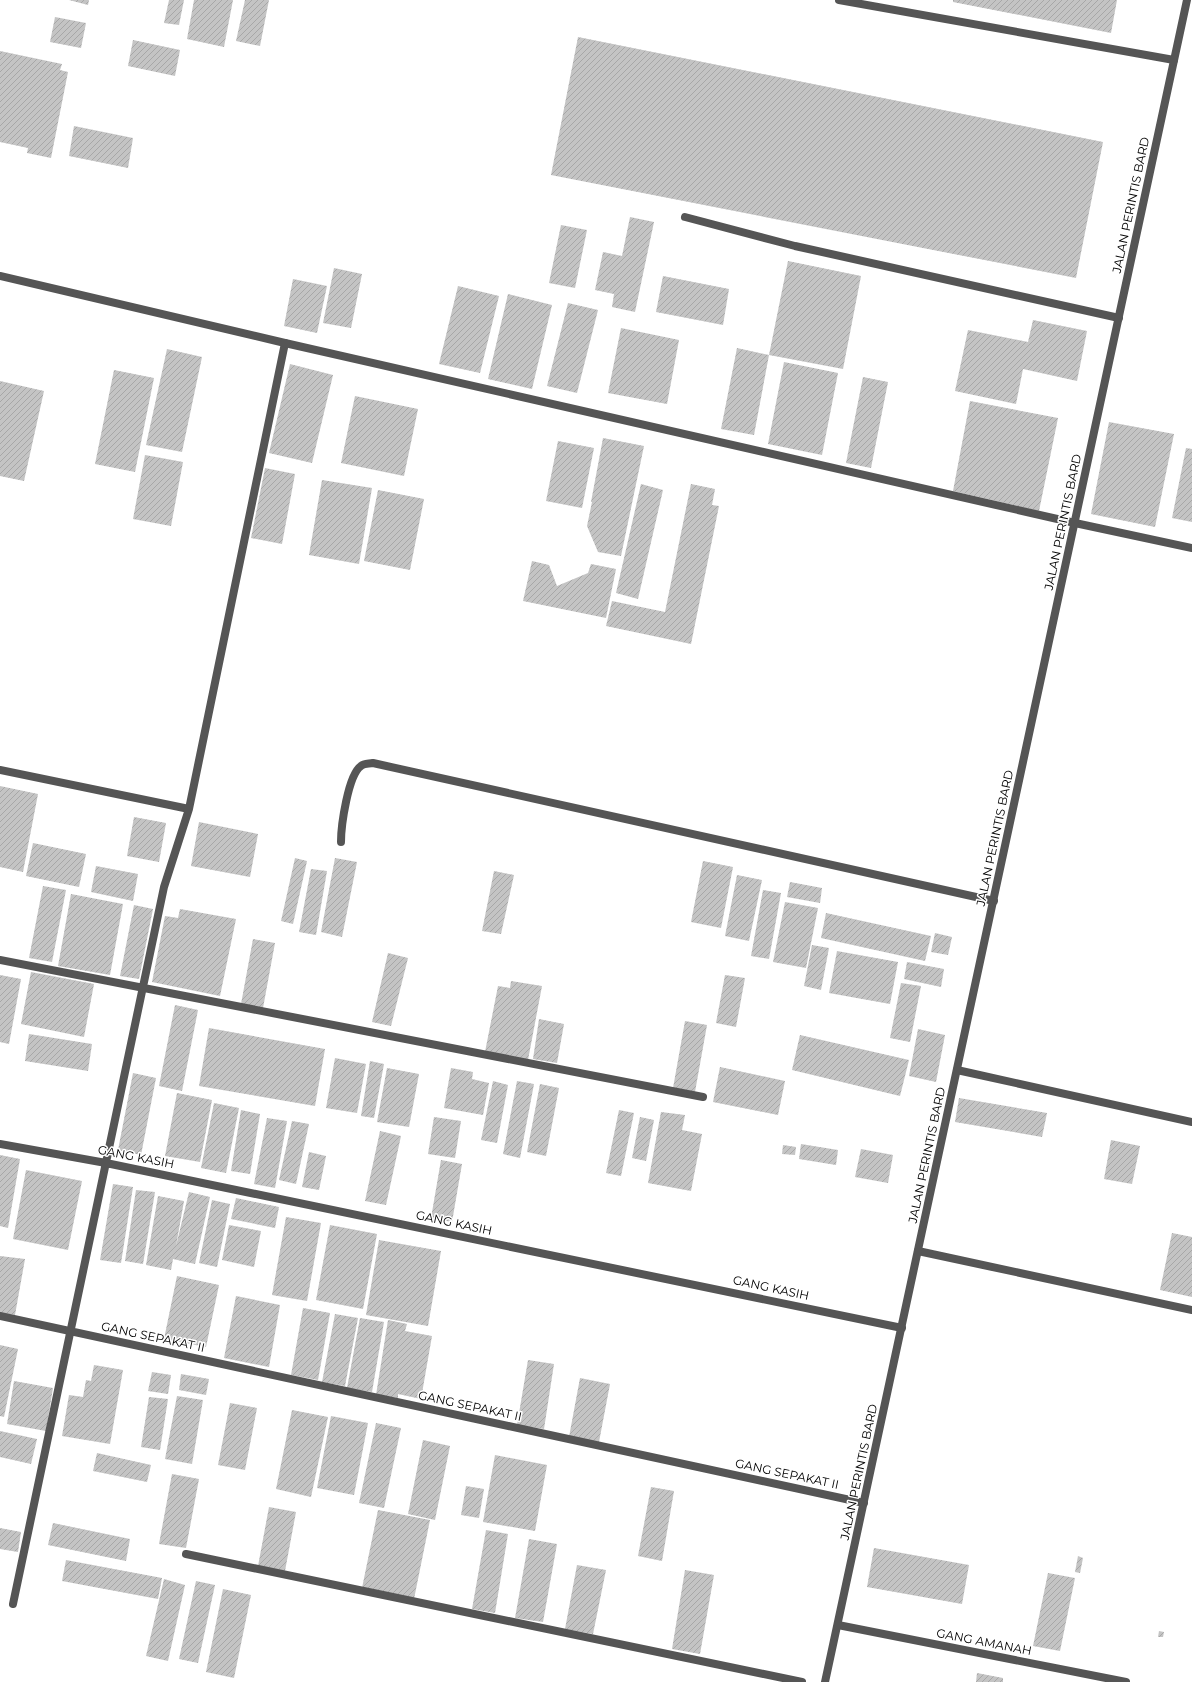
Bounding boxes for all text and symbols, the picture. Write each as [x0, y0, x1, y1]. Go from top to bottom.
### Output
street label: JALAN PERINTIS BARD [1109, 135, 1152, 275]
street label: JALAN PERINTIS BARD [1041, 452, 1084, 592]
street label: JALAN PERINTIS BARD [973, 768, 1016, 908]
street label: JALAN PERINTIS BARD [905, 1085, 948, 1225]
street label: GANG KASIH [97, 1142, 176, 1171]
street label: GANG KASIH [415, 1207, 494, 1238]
street label: GANG KASIH [732, 1272, 811, 1303]
street label: GANG SEPAKAT II [100, 1318, 206, 1355]
street label: GANG SEPAKAT II [417, 1387, 523, 1424]
street label: JALAN PERINTIS BARD [837, 1402, 880, 1542]
street label: GANG SEPAKAT II [734, 1455, 840, 1492]
street label: GANG AMANAH [935, 1625, 1033, 1658]

